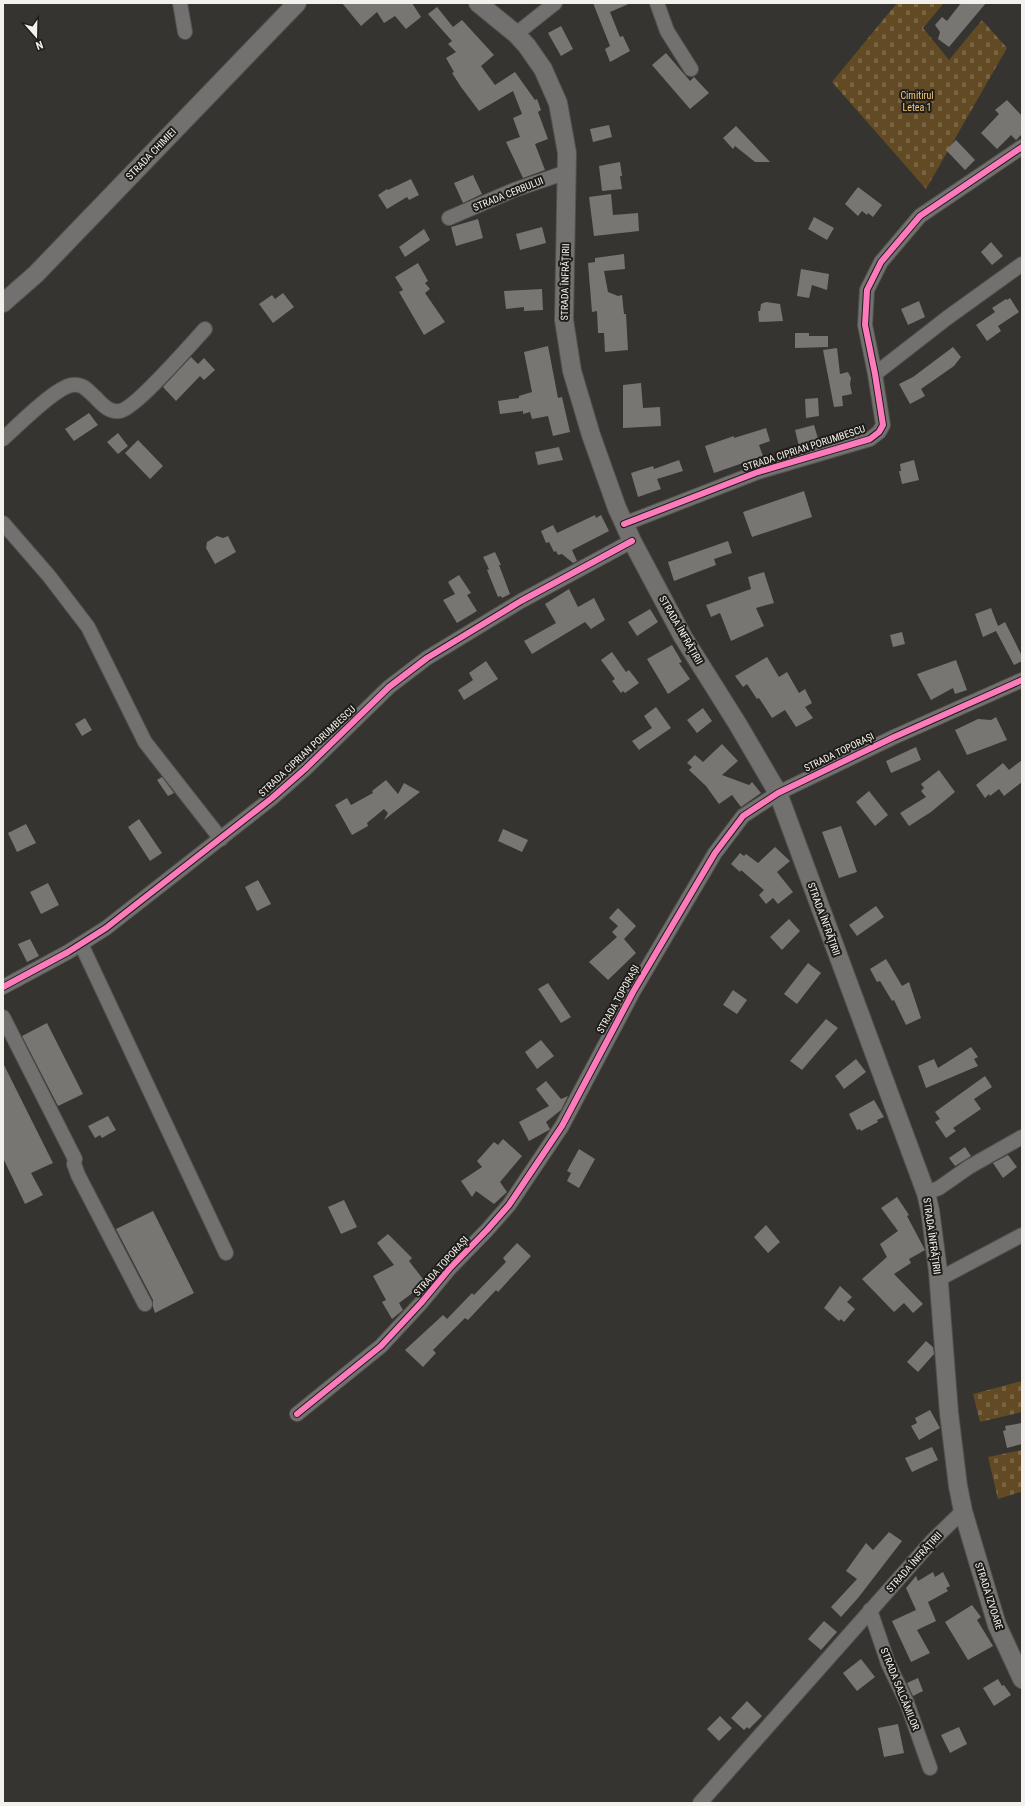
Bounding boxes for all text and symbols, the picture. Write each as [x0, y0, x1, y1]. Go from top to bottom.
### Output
north arrow [16, 16, 56, 56]
text: N [34, 38, 45, 52]
park label: Cimitirul Letea 1 [900, 90, 934, 113]
street label: STRADA CHIMIEI [124, 126, 178, 182]
street label: STRADA CERBULUI [471, 175, 545, 213]
street label: STRADA ÎNFRĂȚIRII [558, 243, 572, 321]
street label: STRADA CIPRIAN PORUMBESCU [741, 423, 867, 473]
street label: STRADA ÎNFRĂȚIRII [656, 593, 706, 667]
street label: STRADA CIPRIAN PORUMBESCU [256, 703, 358, 799]
street label: STRADA TOPORAȘI [802, 730, 876, 775]
street label: STRADA ÎNFRĂȚIRII [805, 881, 843, 957]
street label: STRADA TOPORAȘI [595, 963, 642, 1036]
street label: STRADA ÎNFRĂȚIRII [920, 1197, 944, 1275]
street label: STRADA TOPORAȘI [411, 1234, 471, 1299]
street label: STRADA ÎNFRĂȚIRII [883, 1529, 945, 1595]
street label: STRADA IZVOARE [973, 1561, 1005, 1631]
street label: STRADA SALCÂMILOR [878, 1646, 923, 1732]

